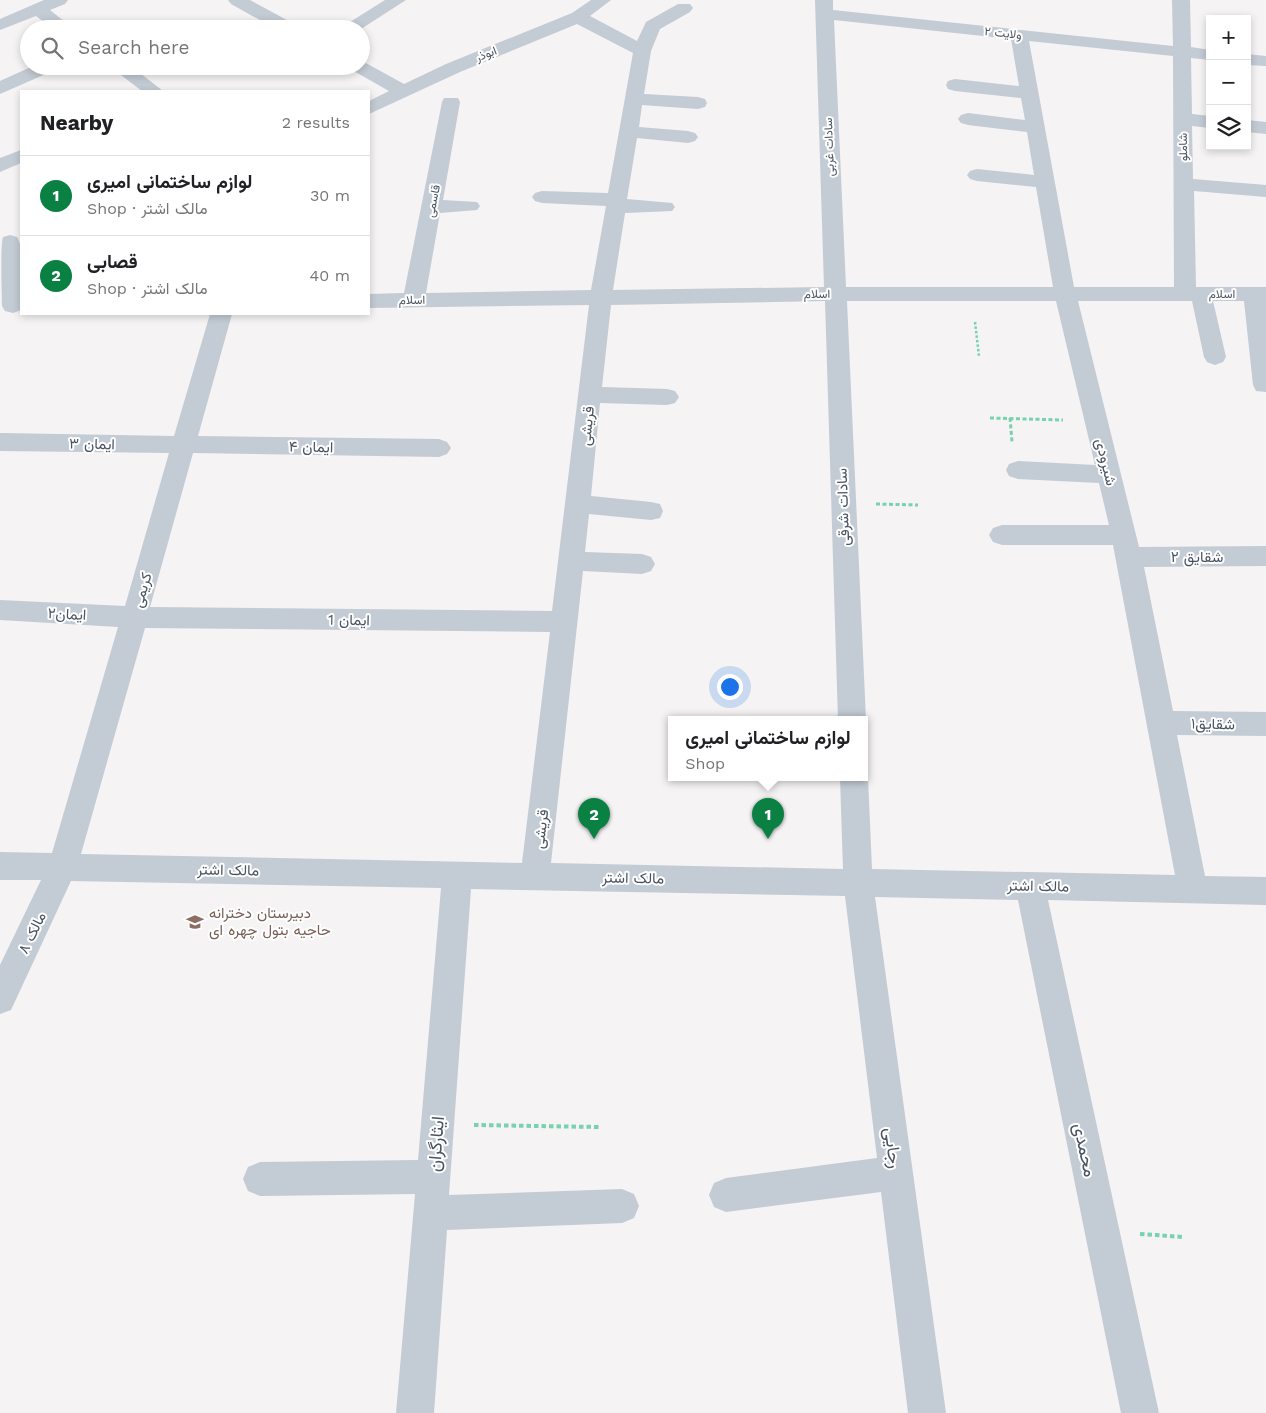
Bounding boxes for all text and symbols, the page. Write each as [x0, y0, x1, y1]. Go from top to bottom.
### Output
map controls [1206, 15, 1251, 150]
button: + [1206, 15, 1251, 60]
search box [20, 20, 370, 75]
street label: ولایت ۲ [984, 24, 1022, 43]
icon: search [38, 34, 66, 62]
text: Search here [78, 36, 189, 59]
street label: ابوذر [472, 43, 499, 66]
button: − [1206, 60, 1251, 105]
button: layers [1206, 105, 1251, 150]
text: Nearby [40, 110, 113, 135]
text: 2 results [282, 113, 350, 132]
street label: سادات غربی [821, 117, 838, 177]
street label: شاملو [1176, 133, 1191, 161]
text: لوازم ساختمانی امیری [87, 170, 253, 193]
street label: قاسمی [423, 183, 444, 219]
text: 1 [53, 186, 59, 205]
text: 30 m [310, 186, 350, 205]
text: Shop · مالک اشتر [87, 199, 207, 218]
text: قصابی [87, 250, 138, 273]
text: 2 [51, 266, 61, 285]
text: 40 m [310, 266, 350, 285]
text: Shop · مالک اشتر [87, 279, 207, 298]
street label: اسلام [804, 287, 830, 302]
street label: اسلام [1209, 287, 1235, 302]
street label: اسلام [399, 293, 425, 308]
street label: قریشی [576, 405, 599, 447]
street label: ایمان ۳ [69, 435, 115, 453]
street label: شیرودی [1091, 437, 1121, 488]
street label: ایمان ۴ [289, 438, 333, 456]
street label: سادات شرقی [833, 468, 854, 546]
street label: شقایق ۲ [1171, 548, 1223, 567]
street label: کریمی [128, 570, 157, 610]
street label: ایمان۲ [47, 604, 87, 624]
street label: ایمان 1 [328, 611, 370, 629]
your location [717, 674, 743, 700]
street label: شقایق۱ [1191, 715, 1235, 734]
popup [668, 716, 868, 781]
text: لوازم ساختمانی امیری [685, 726, 851, 749]
text: Shop [685, 754, 725, 773]
pin: 2 [578, 798, 610, 839]
pin: 1 [752, 798, 784, 839]
street label: قریشی [530, 808, 553, 850]
street label: مالک اشتر [196, 860, 259, 880]
street label: مالک اشتر [601, 868, 664, 888]
street label: مالک اشتر [1006, 876, 1069, 896]
place label: دبیرستان دخترانه حاجیه بتول چهره ای [209, 904, 331, 940]
street label: مالک ۸ [14, 909, 50, 957]
school or university icon: دبیرستان دخترانه حاجیه بتول چهره ای [185, 912, 205, 932]
street label: ایثارگران [423, 1115, 449, 1173]
street label: محمدی [1069, 1121, 1101, 1179]
street label: رجایی [880, 1126, 906, 1170]

